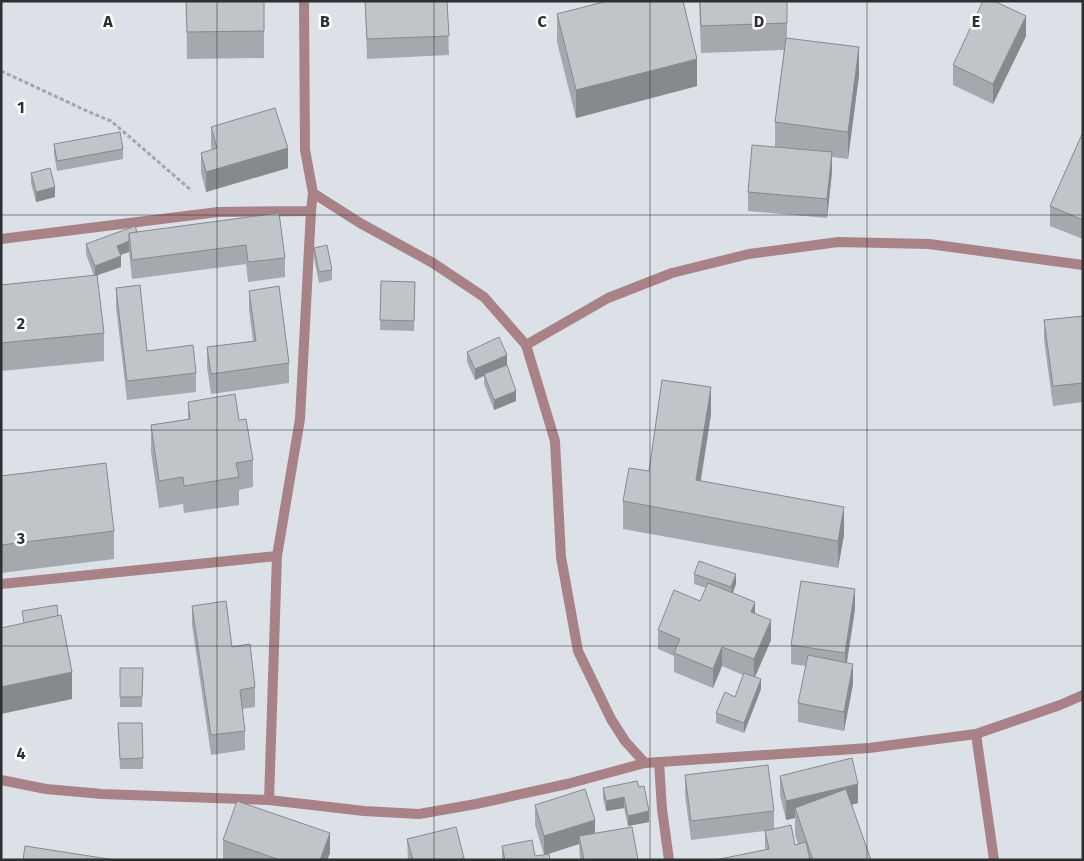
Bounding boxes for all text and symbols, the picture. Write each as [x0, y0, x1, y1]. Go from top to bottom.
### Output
text: A [102, 12, 113, 31]
text: B [320, 12, 330, 31]
text: C [537, 12, 547, 31]
text: D [754, 12, 764, 31]
text: E [972, 12, 980, 31]
text: 1 [17, 98, 25, 117]
text: 2 [17, 314, 25, 333]
text: 3 [16, 529, 25, 548]
text: 4 [16, 744, 26, 763]

